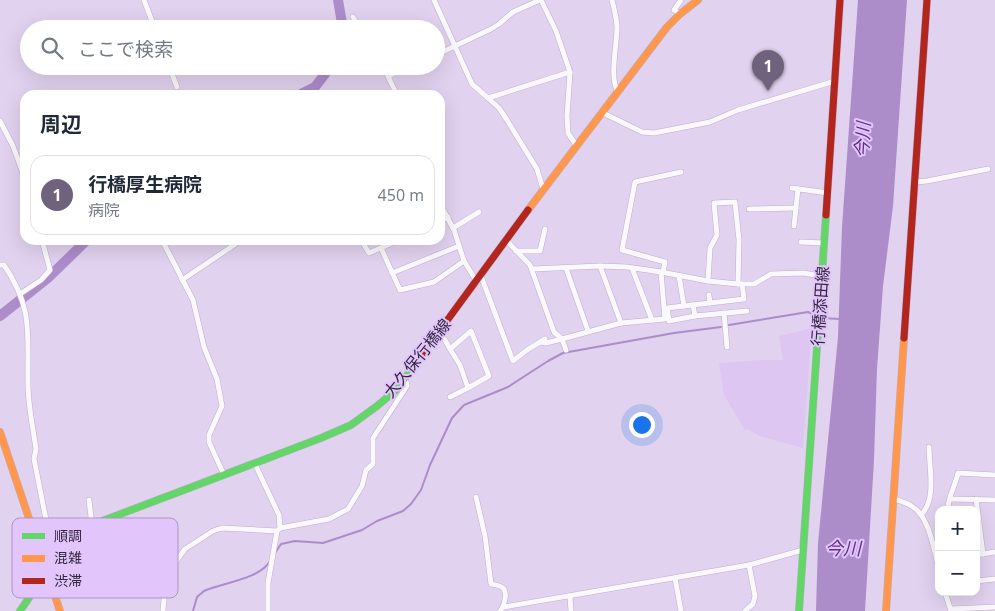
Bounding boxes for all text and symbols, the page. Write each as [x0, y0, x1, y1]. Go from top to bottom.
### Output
search box [20, 20, 445, 75]
icon: search [38, 34, 66, 62]
text: ここで検索 [78, 36, 173, 62]
pin: 1 [752, 50, 784, 91]
text: 周辺 [40, 110, 82, 138]
water label: 今川 [849, 119, 875, 159]
text: 行橋厚生病院 [88, 171, 202, 197]
text: 1 [52, 184, 62, 206]
text: 450 m [378, 184, 424, 206]
text: 病院 [88, 199, 120, 221]
street label: 行橋添田線 [806, 265, 834, 347]
street label: 大久保行橋線 [378, 314, 456, 402]
your location [629, 412, 655, 438]
map controls [935, 506, 980, 596]
button: + [935, 506, 980, 551]
legend [12, 518, 178, 598]
text: 順調 [54, 526, 82, 545]
water label: 今川 [825, 536, 863, 560]
text: 混雑 [54, 548, 82, 567]
button: − [935, 551, 980, 596]
text: 渋滞 [54, 571, 82, 590]

